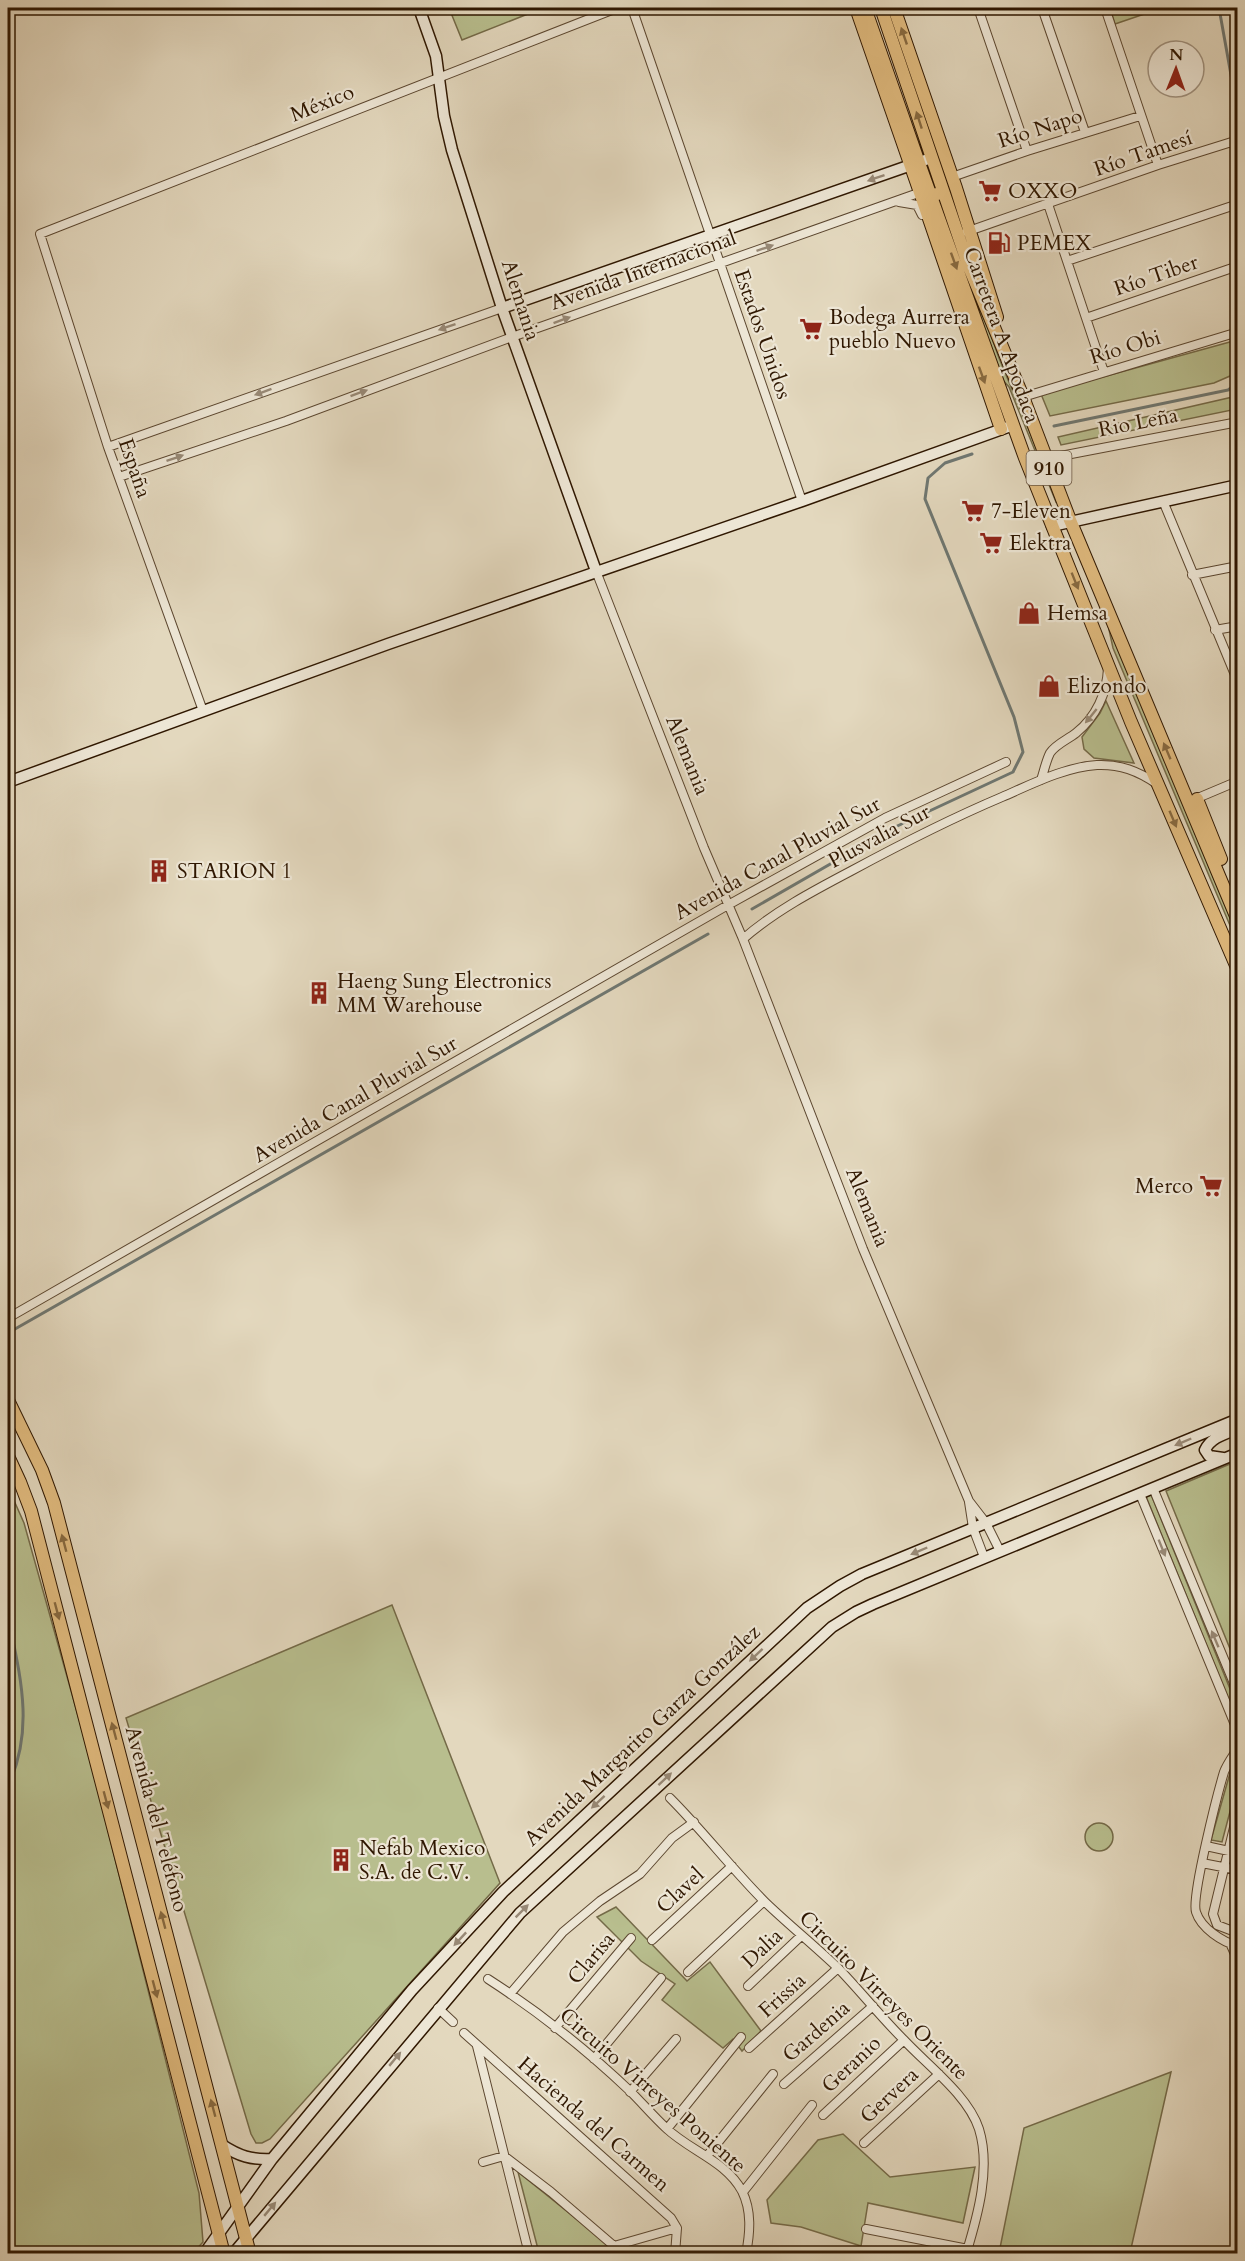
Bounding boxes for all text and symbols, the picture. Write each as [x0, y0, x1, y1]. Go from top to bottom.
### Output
one-way arrow [898, 27, 908, 45]
north arrow [1146, 39, 1206, 99]
text: N [1169, 44, 1183, 66]
street label: México [286, 78, 358, 129]
street label: Río Napo [994, 101, 1086, 156]
one-way arrow [913, 111, 923, 129]
street label: Río Tamesí [1090, 123, 1196, 184]
one-way arrow [867, 174, 885, 184]
place label: OXXO [1008, 177, 1077, 206]
supermarket icon: OXXO [977, 178, 1003, 204]
street label: Avenida Internacional [546, 223, 740, 318]
place label: PEMEX [1017, 229, 1092, 258]
fuel station icon: PEMEX [986, 230, 1012, 256]
one-way arrow [756, 242, 774, 252]
street label: Carretera A Apodaca [956, 243, 1047, 427]
street label: Río Tiber [1110, 247, 1202, 303]
one-way arrow [950, 252, 960, 270]
street label: Alemania [494, 256, 547, 344]
street label: Estados Unidos [727, 265, 798, 403]
place label: Bodega Aurrera pueblo Nuevo [829, 303, 970, 356]
one-way arrow [553, 314, 571, 324]
supermarket icon: Bodega Aurrera pueblo Nuevo [798, 316, 824, 342]
one-way arrow [438, 323, 456, 333]
street label: Río Obi [1086, 323, 1164, 372]
one-way arrow [978, 366, 988, 384]
one-way arrow [254, 388, 272, 398]
one-way arrow [350, 388, 368, 398]
street label: Rio Leña [1096, 401, 1180, 444]
street label: España [111, 434, 158, 502]
road number: 910 [1026, 451, 1072, 485]
one-way arrow [166, 453, 184, 463]
place label: 7-Eleven [991, 497, 1071, 526]
supermarket icon: 7-Eleven [960, 498, 986, 524]
place label: Elektra [1009, 529, 1071, 558]
supermarket icon: Elektra [978, 530, 1004, 556]
one-way arrow [1070, 572, 1080, 590]
place label: Hemsa [1047, 599, 1108, 628]
shop icon: Hemsa [1016, 600, 1042, 626]
place label: Elizondo [1067, 672, 1146, 701]
shop icon: Elizondo [1036, 673, 1062, 699]
one-way arrow [1085, 708, 1098, 724]
street label: Alemania [658, 711, 717, 799]
one-way arrow [1162, 741, 1172, 759]
street label: Avenida Canal Pluvial Sur [669, 789, 886, 927]
street label: Plusvalia Sur [823, 797, 936, 875]
one-way arrow [1168, 811, 1178, 829]
place label: STARION 1 [177, 857, 292, 886]
building icon: STARION 1 [146, 858, 172, 884]
place label: Haeng Sung Electronics MM Warehouse [337, 967, 551, 1020]
building icon: Haeng Sung Electronics MM Warehouse [306, 980, 332, 1006]
street label: Avenida Canal Pluvial Sur [248, 1029, 463, 1170]
street label: Alemania [838, 1163, 897, 1251]
place label: Merco [1135, 1172, 1193, 1201]
supermarket icon: Merco [1198, 1173, 1224, 1199]
one-way arrow [1174, 1437, 1192, 1447]
one-way arrow [59, 1533, 69, 1552]
one-way arrow [1157, 1540, 1167, 1558]
one-way arrow [909, 1546, 927, 1556]
one-way arrow [52, 1602, 62, 1620]
street label: Avenida Margarito Garza González [518, 1617, 767, 1853]
one-way arrow [1210, 1629, 1220, 1647]
one-way arrow [749, 1647, 763, 1661]
one-way arrow [109, 1722, 118, 1740]
street label: Avenida del Teléfono [118, 1723, 195, 1915]
one-way arrow [658, 1772, 673, 1786]
one-way arrow [101, 1791, 111, 1809]
one-way arrow [591, 1795, 606, 1809]
place label: Nefab Mexico S.A. de C.V. [359, 1834, 485, 1887]
building icon: Nefab Mexico S.A. de C.V. [328, 1847, 354, 1873]
street label: Clavel [650, 1861, 711, 1920]
street label: Circuito Virreyes Oriente [792, 1904, 975, 2087]
one-way arrow [515, 1905, 529, 1919]
one-way arrow [158, 1911, 168, 1929]
street label: Dalia [735, 1922, 789, 1975]
street label: Clarisa [561, 1926, 622, 1991]
one-way arrow [453, 1932, 467, 1946]
street label: Frissia [752, 1966, 812, 2024]
one-way arrow [150, 1979, 160, 1998]
street label: Gardenia [776, 1994, 856, 2069]
street label: Circuito Virreyes Poniente [553, 2001, 752, 2180]
street label: Geranio [815, 2029, 888, 2100]
street label: Hacienda del Carmen [511, 2050, 676, 2199]
one-way arrow [388, 2052, 401, 2067]
street label: Gervera [854, 2061, 925, 2130]
one-way arrow [207, 2099, 217, 2118]
one-way arrow [263, 2202, 276, 2217]

